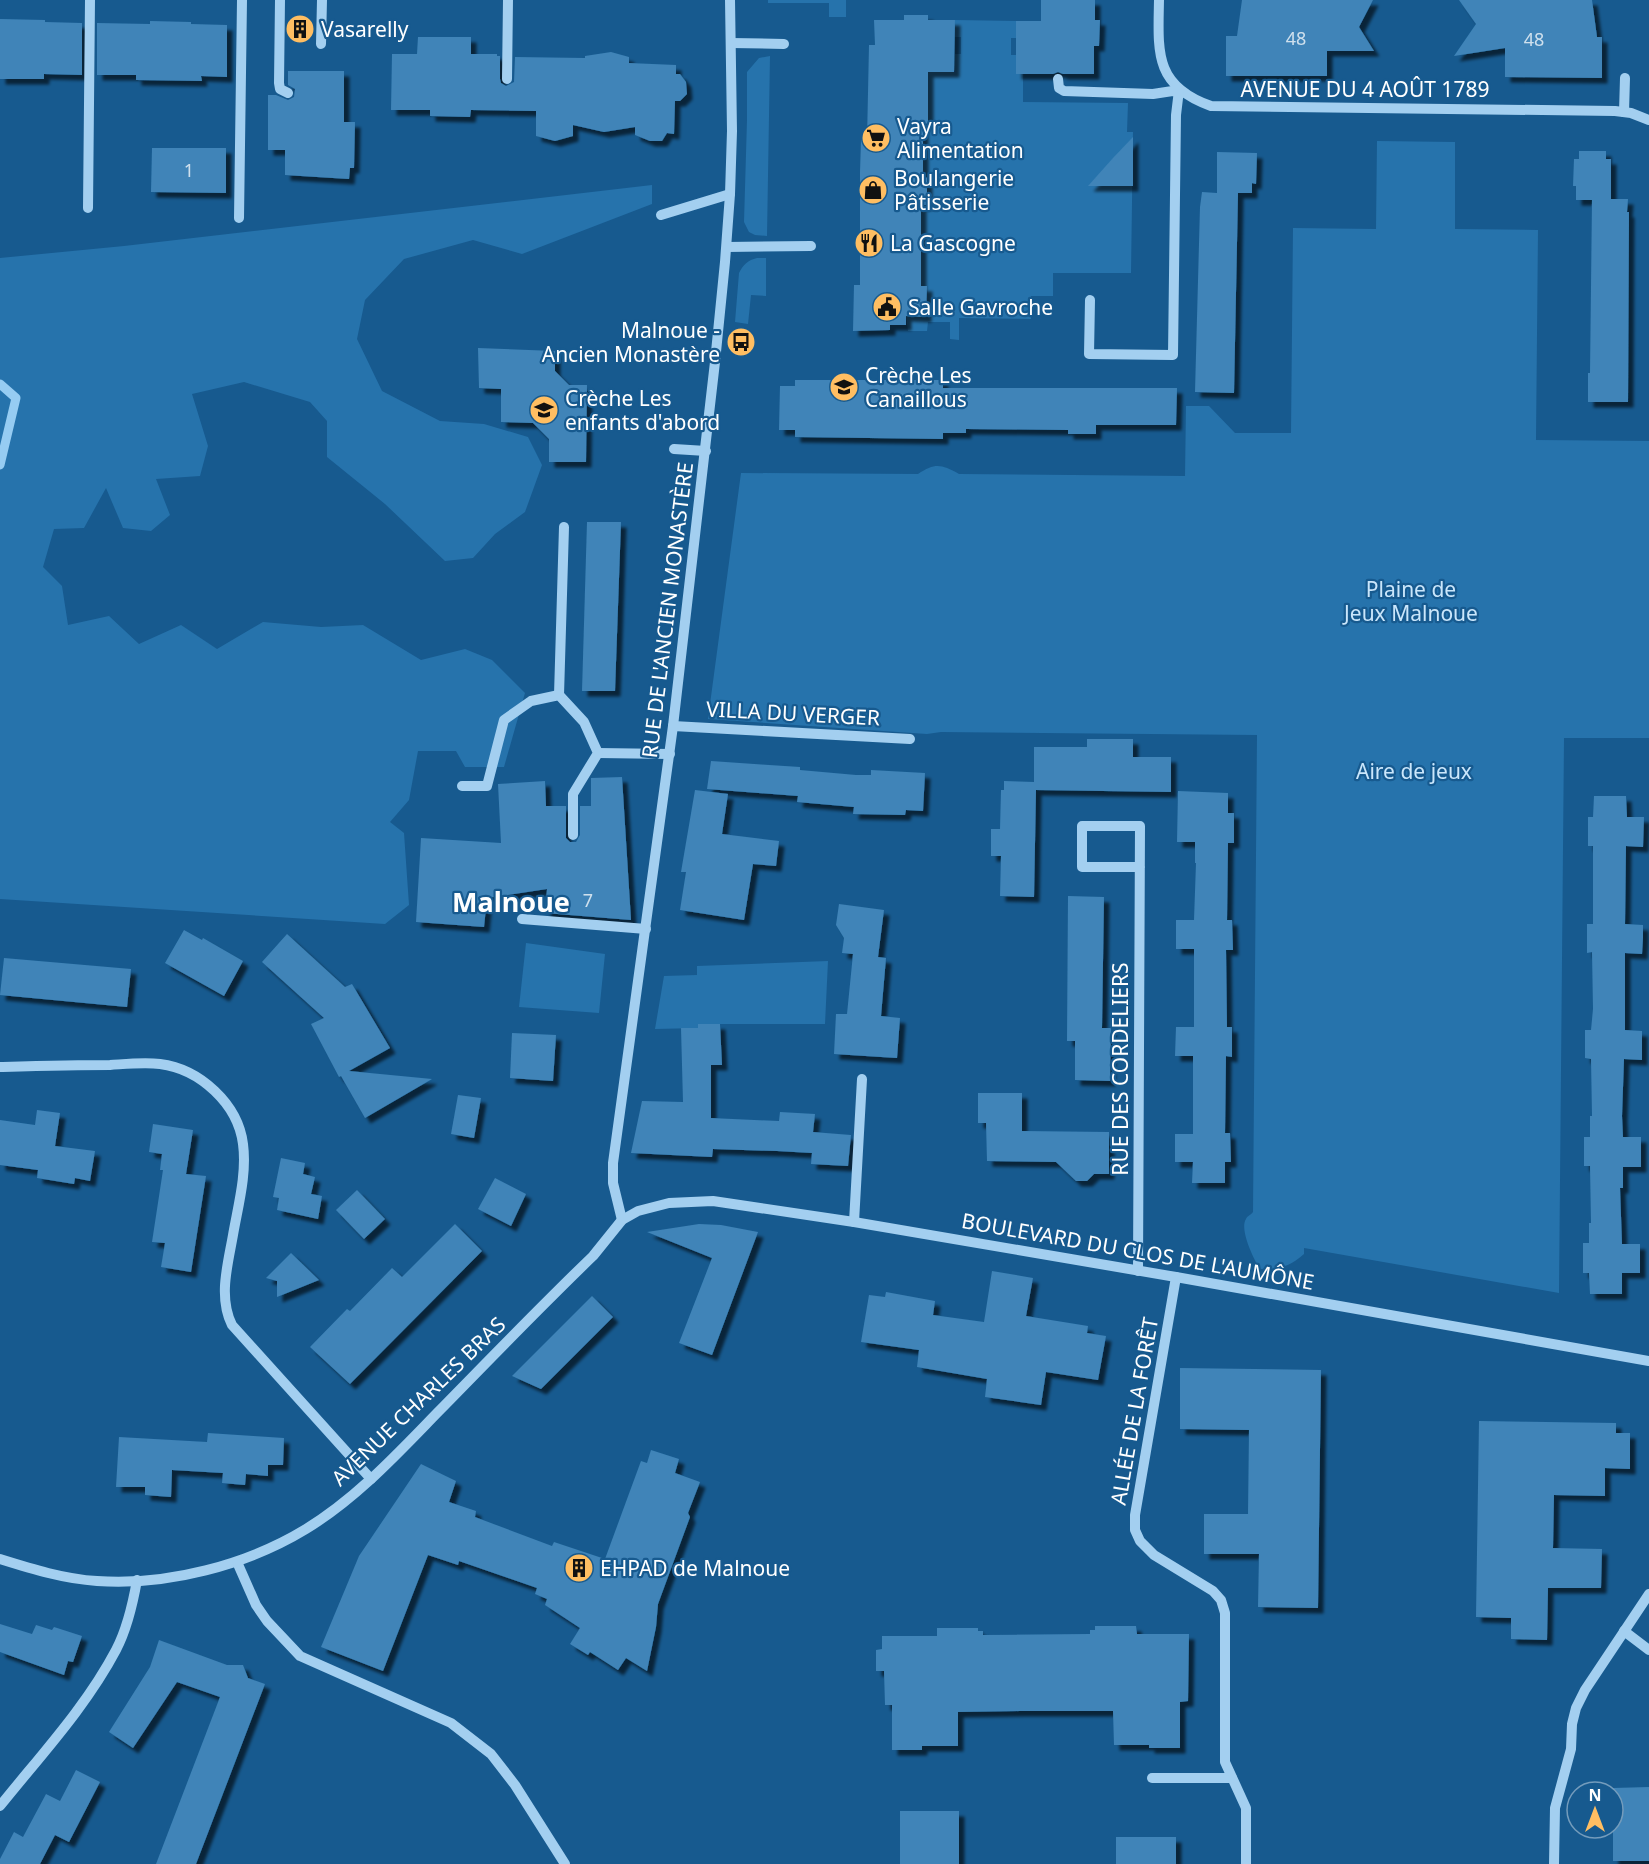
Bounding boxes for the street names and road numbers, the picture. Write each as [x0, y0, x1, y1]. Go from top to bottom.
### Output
street label: AVENUE DU 4 AOÛT 1789 [1241, 75, 1489, 103]
street label: RUE DE L'ANCIEN MONASTÈRE [635, 460, 699, 760]
street label: VILLA DU VERGER [705, 694, 881, 732]
street label: RUE DES CORDELIERS [1106, 962, 1134, 1176]
street label: BOULEVARD DU CLOS DE L'AUMÔNE [960, 1206, 1316, 1296]
street label: AVENUE CHARLES BRAS [325, 1310, 511, 1492]
street label: ALLÉE DE LA FORÊT [1104, 1315, 1164, 1507]

